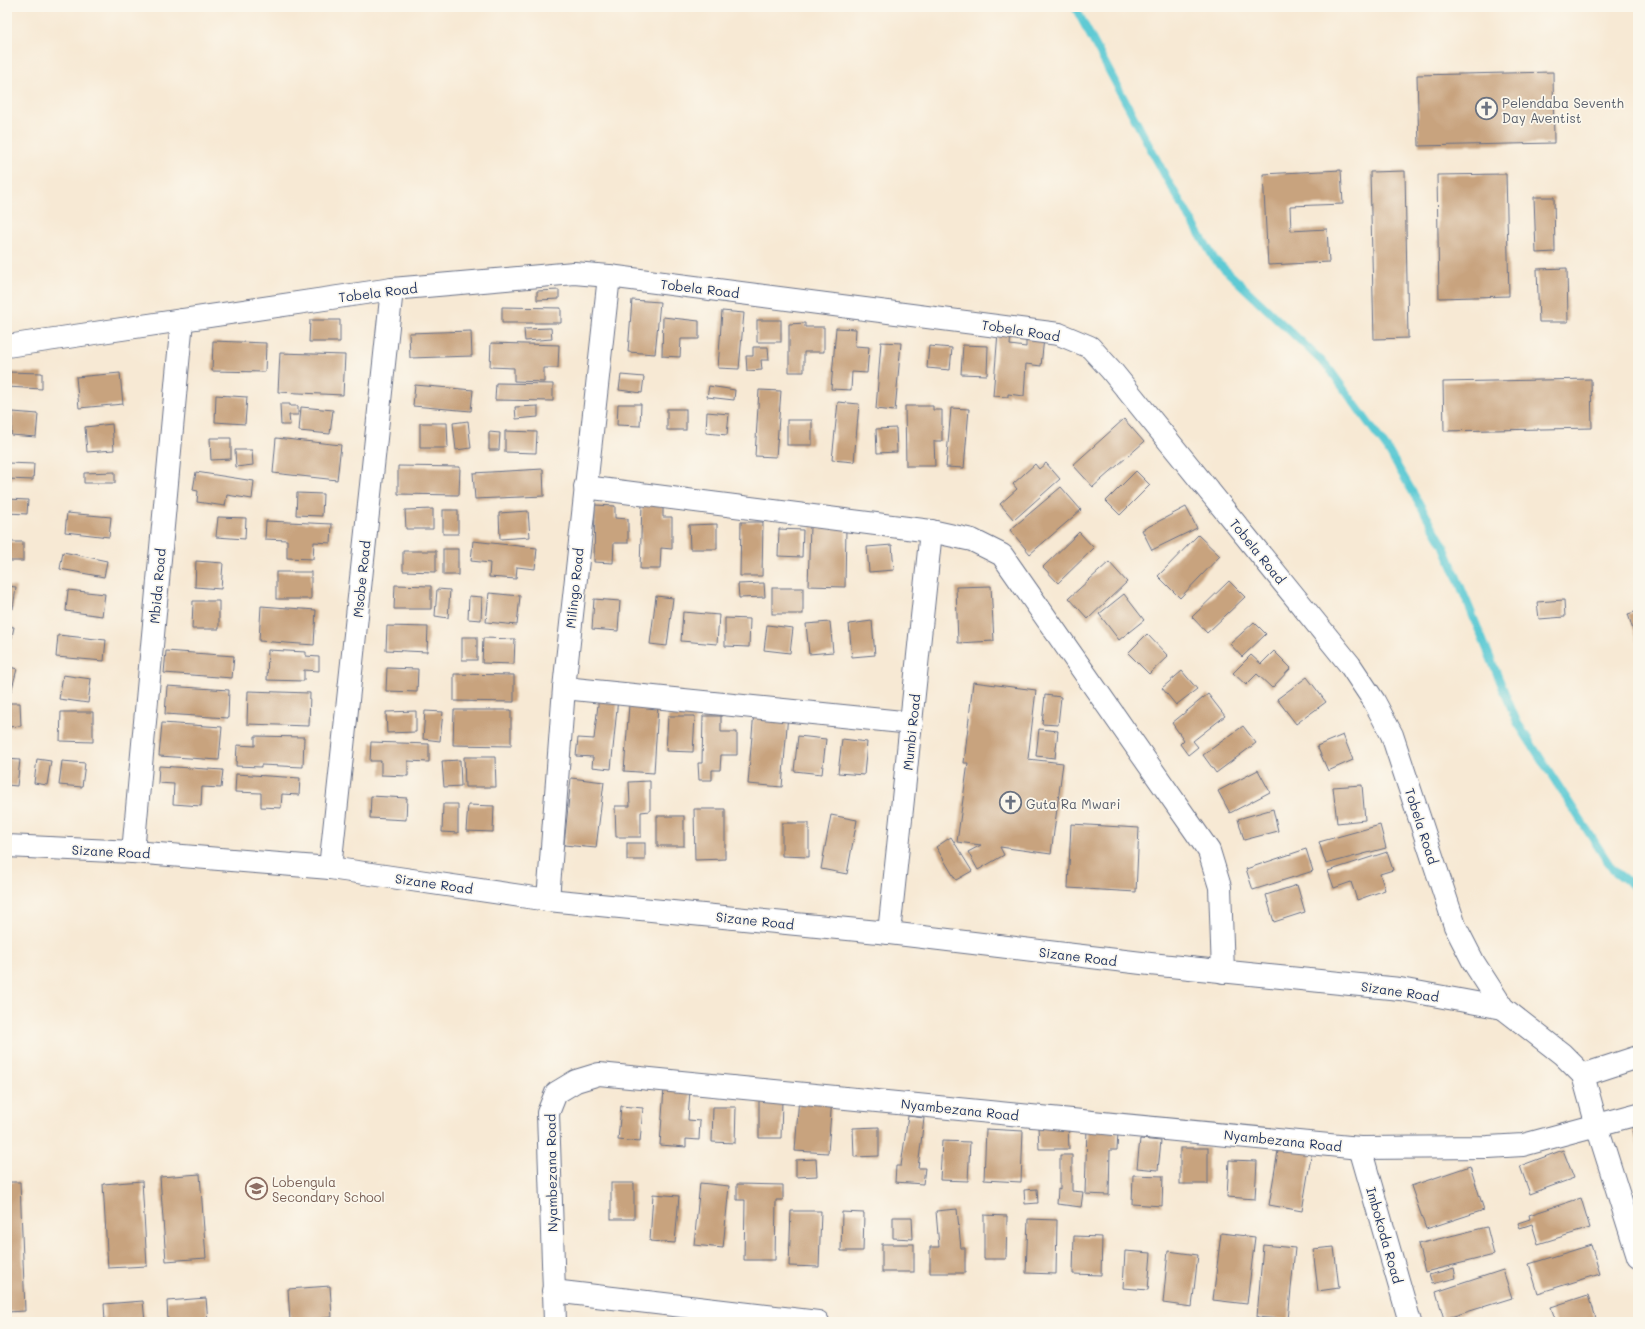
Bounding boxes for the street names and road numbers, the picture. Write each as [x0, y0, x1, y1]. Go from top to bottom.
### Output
street label: Tobela Road [660, 275, 740, 301]
street label: Tobela Road [338, 279, 418, 305]
street label: Tobela Road [981, 315, 1061, 345]
street label: Tobela Road [1226, 515, 1290, 587]
street label: Msobe Road [349, 540, 373, 618]
street label: Milingo Road [561, 547, 587, 629]
street label: Mbida Road [145, 548, 169, 624]
street label: Mumbi Road [899, 693, 923, 771]
street label: Tobela Road [1402, 786, 1442, 866]
street label: Sizane Road [71, 840, 151, 862]
street label: Sizane Road [394, 869, 474, 897]
street label: Sizane Road [715, 907, 795, 933]
street label: Sizane Road [1038, 943, 1118, 969]
street label: Sizane Road [1360, 977, 1440, 1005]
street label: Nyambezana Road [900, 1094, 1020, 1124]
street label: Nyambezana Road [541, 1114, 561, 1232]
street label: Nyambezana Road [1223, 1125, 1343, 1155]
street label: Imbokoda Road [1363, 1185, 1407, 1285]

